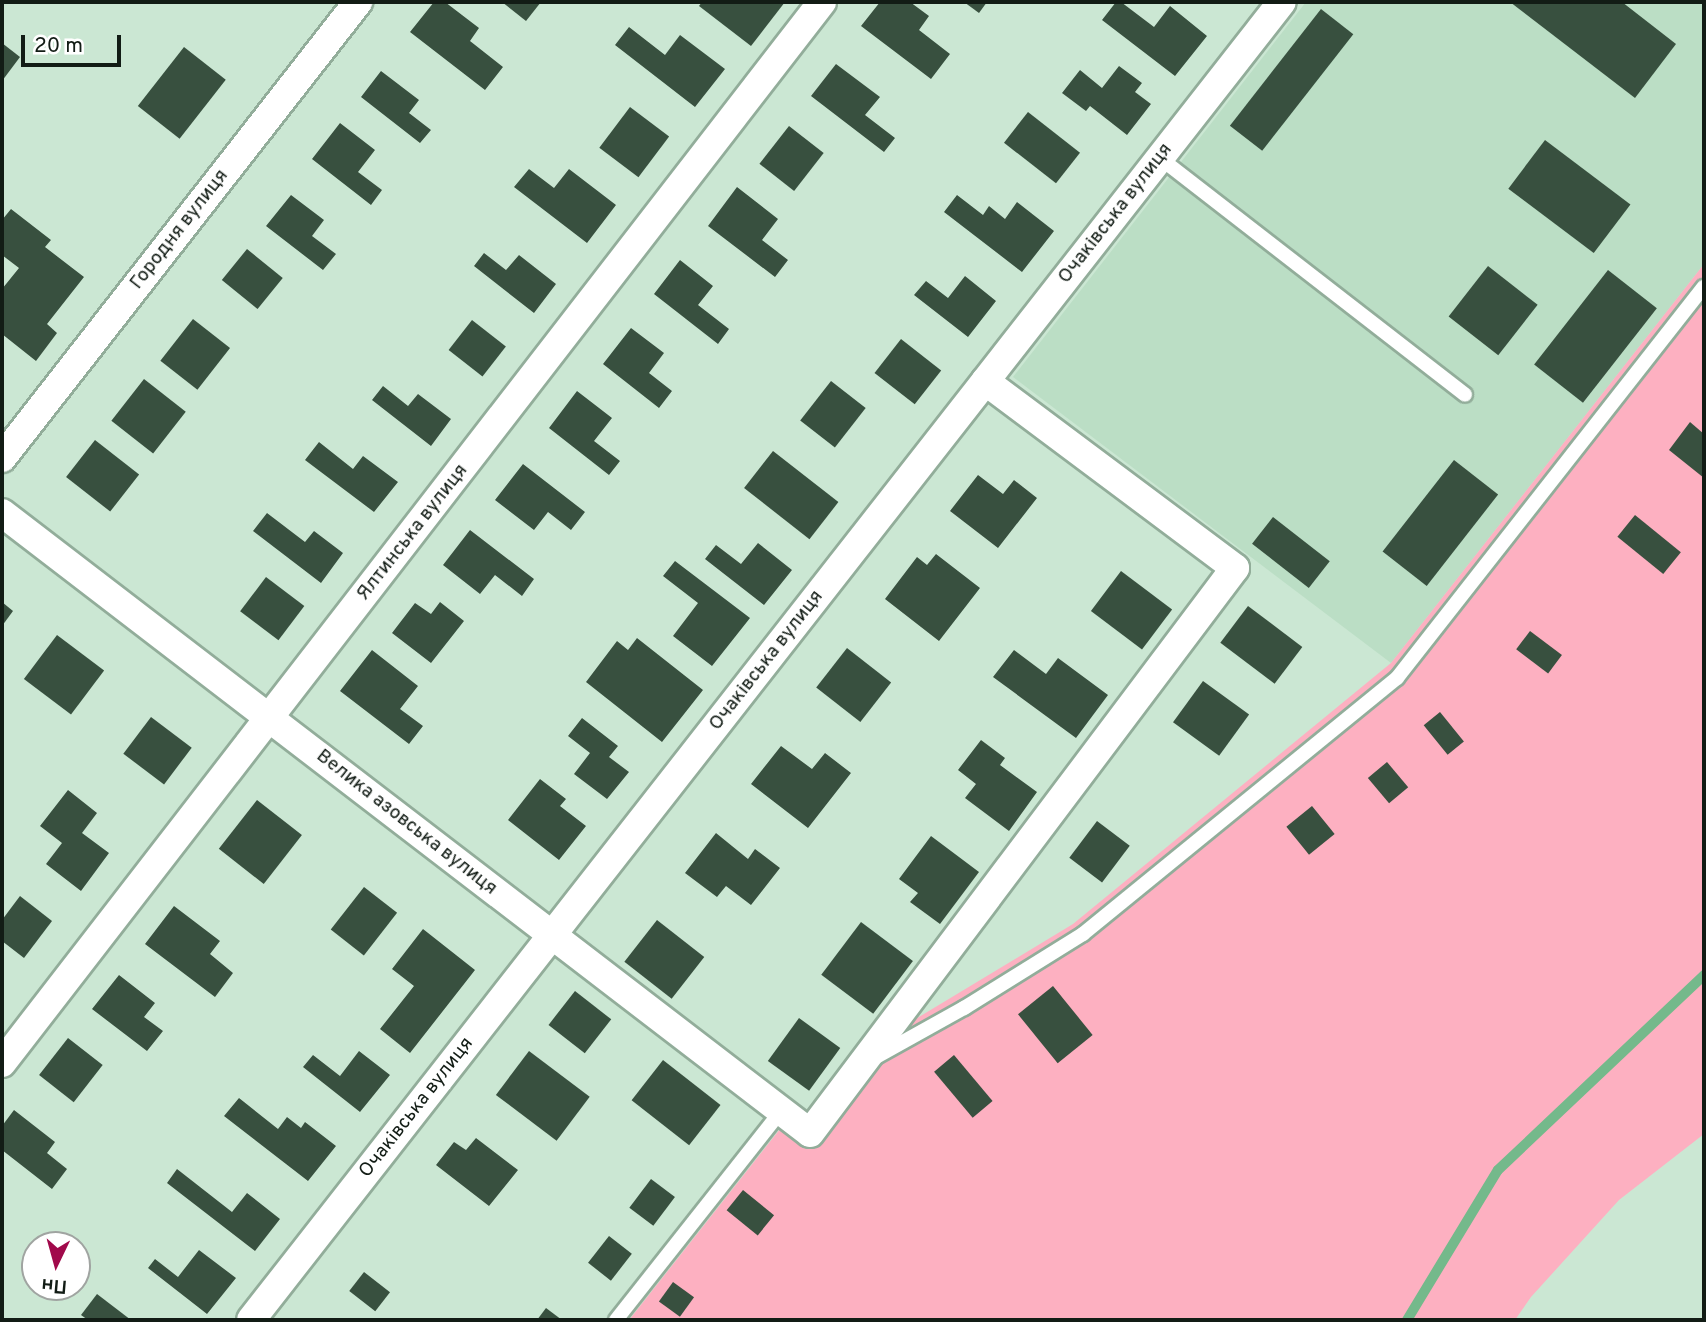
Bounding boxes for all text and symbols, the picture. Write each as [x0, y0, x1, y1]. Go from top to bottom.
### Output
scale bar [24, 21, 124, 65]
text: 20 m [34, 33, 83, 60]
street label: Очаківська вулиця [1054, 139, 1178, 289]
street label: Городня вулиця [126, 166, 234, 294]
street label: Ялтинська вулиця [353, 460, 473, 606]
street label: Очаківська вулиця [705, 586, 829, 736]
street label: Велика азовська вулиця [311, 745, 501, 901]
street label: Очаківська вулиця [355, 1033, 479, 1183]
north arrow [21, 1231, 91, 1301]
text: Пн [41, 1272, 68, 1298]

